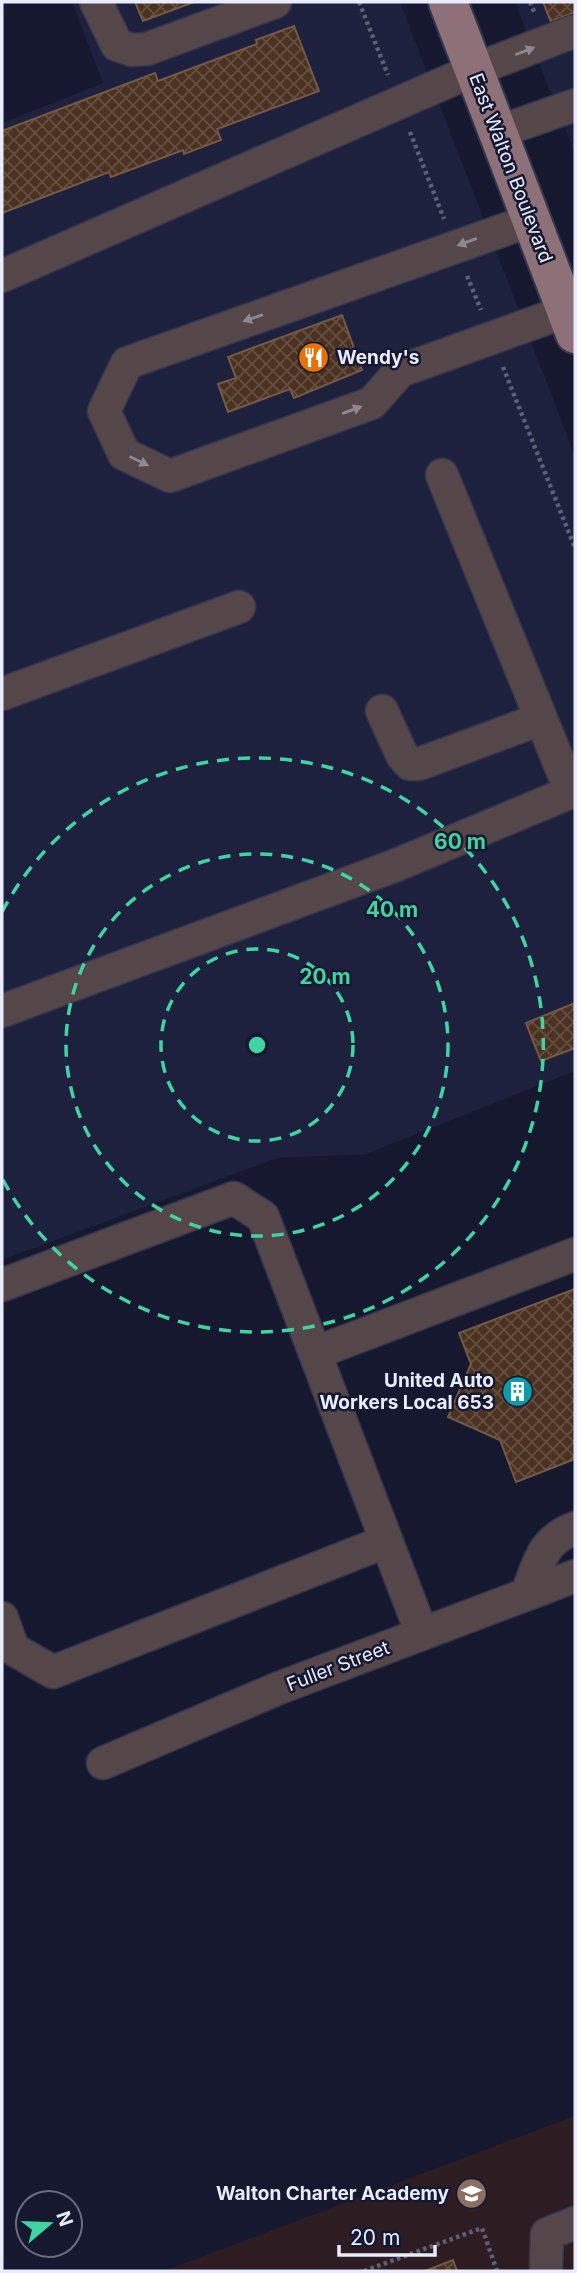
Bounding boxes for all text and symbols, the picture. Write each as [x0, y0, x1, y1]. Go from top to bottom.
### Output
one-way arrow [514, 45, 535, 56]
street label: East Walton Boulevard [464, 70, 558, 266]
one-way arrow [457, 237, 478, 248]
one-way arrow [242, 313, 263, 324]
restaurant icon: Wendy's [297, 340, 331, 374]
place label: Wendy's [337, 346, 419, 369]
one-way arrow [341, 404, 362, 415]
one-way arrow [129, 456, 150, 467]
text: 60 m [434, 829, 486, 854]
text: 40 m [366, 897, 418, 922]
text: 20 m [299, 964, 351, 989]
centre of rings [245, 1033, 269, 1057]
place label: United Auto Workers Local 653 [320, 1369, 494, 1414]
building icon: United Auto Workers Local 653 [500, 1374, 534, 1408]
street label: Fuller Street [283, 1636, 393, 1696]
school or university icon: Walton Charter Academy [455, 2176, 489, 2210]
place label: Walton Charter Academy [216, 2182, 450, 2205]
north arrow [14, 2189, 84, 2259]
text: N [51, 2208, 78, 2229]
scale bar [339, 2214, 435, 2258]
text: 20 m [350, 2225, 400, 2250]

